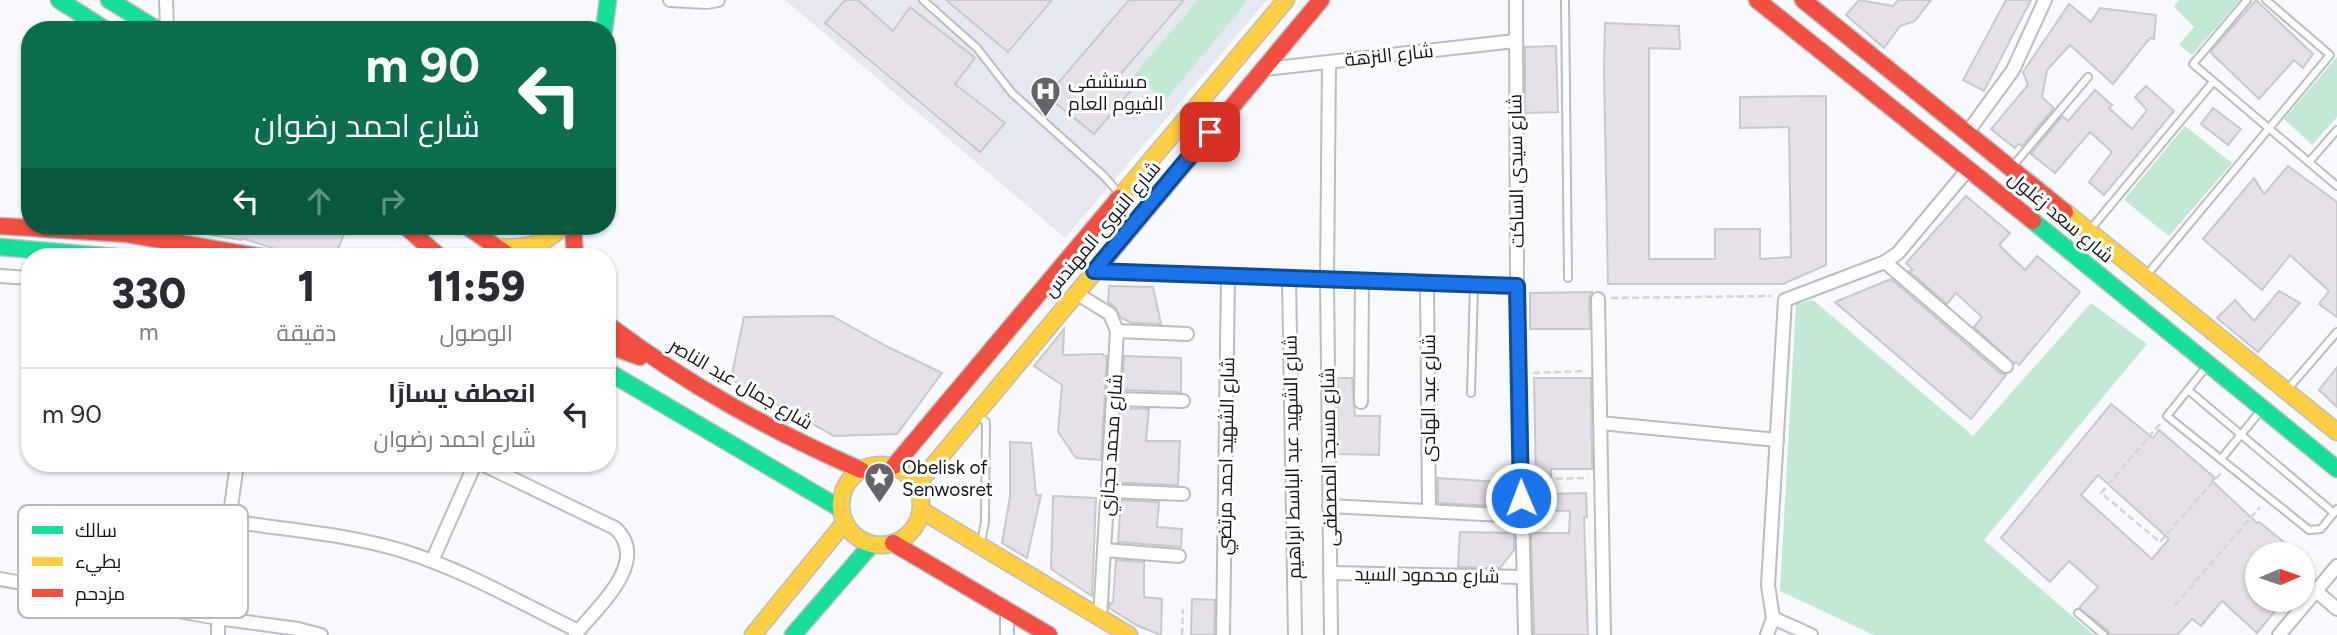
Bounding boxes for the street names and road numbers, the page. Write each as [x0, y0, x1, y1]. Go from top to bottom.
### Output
street label: شارع النزهة [1343, 39, 1435, 73]
street label: شارع سيدى الساكت [1503, 94, 1531, 248]
street label: شارع النبوى المهندس [1038, 156, 1167, 303]
street label: شارع سعد زغلول [2003, 166, 2118, 269]
street label: شارع جمال عبد الناصر [663, 333, 817, 436]
street label: شارع عبد الهادى [1417, 334, 1442, 462]
street label: شارع الشهيد عبد الباسط ابراهيم [1278, 335, 1308, 579]
street label: شارع الشهيد احمد مرتضي [1213, 357, 1242, 555]
street label: شارع مسجد المصطفى [1316, 367, 1344, 547]
street label: شارع محمد حجازي [1095, 373, 1130, 517]
street label: شارع محمود السيد [1354, 562, 1500, 590]

